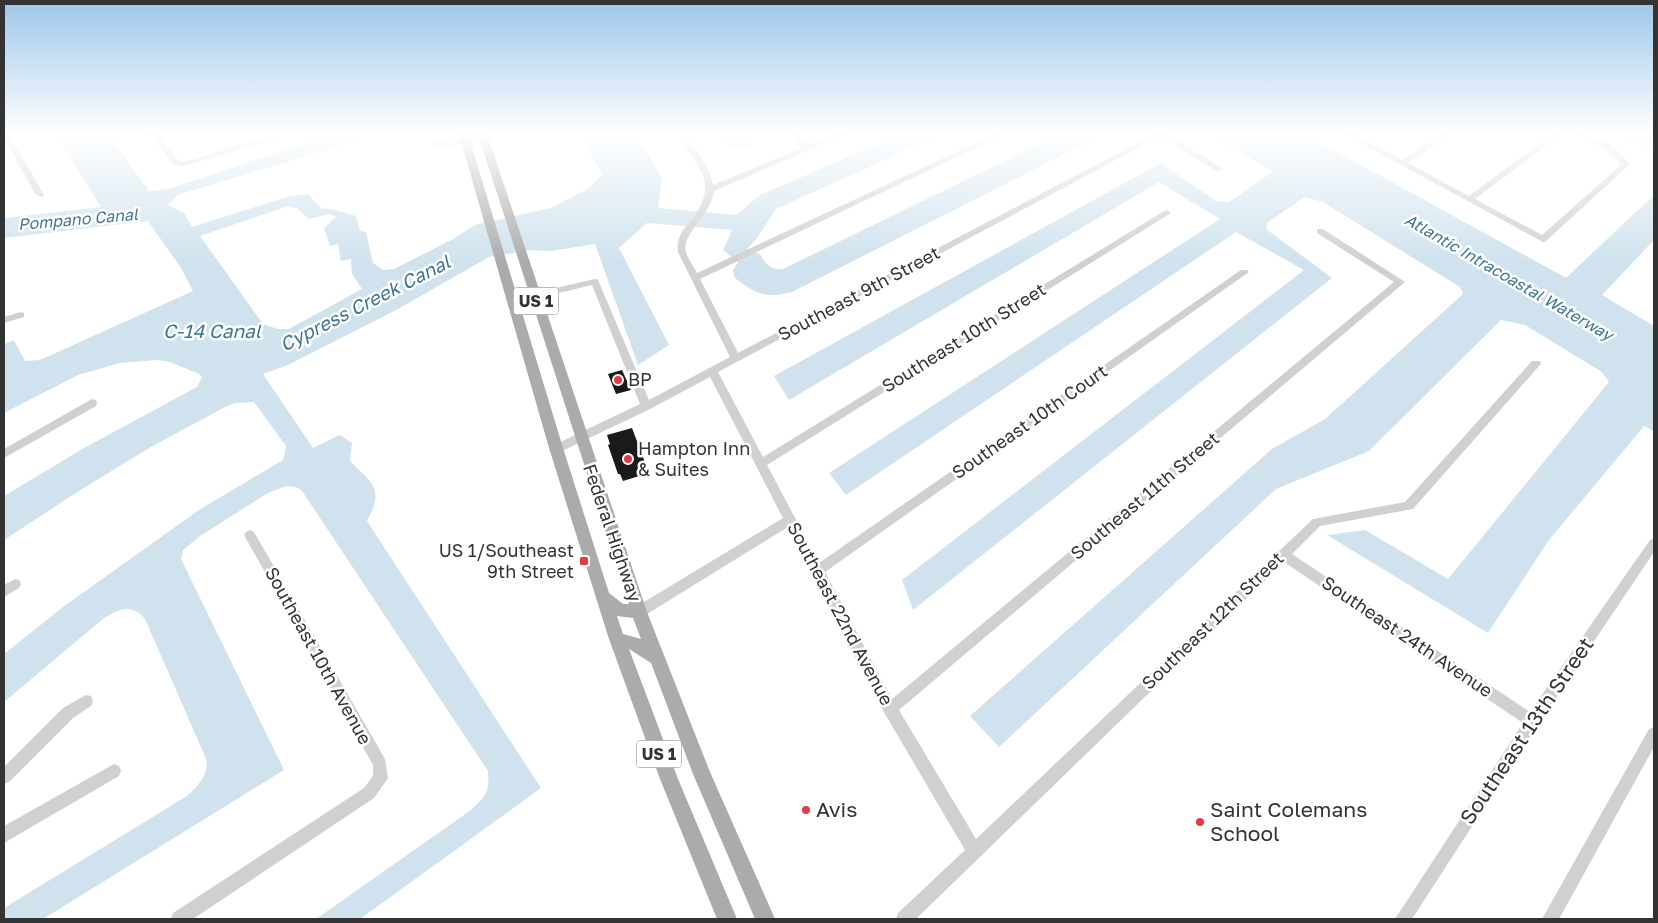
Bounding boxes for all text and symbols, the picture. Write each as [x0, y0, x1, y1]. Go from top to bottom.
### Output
water label: Pompano Canal [17, 204, 140, 234]
water label: Atlantic Intracoastal Waterway [1402, 209, 1618, 346]
street label: Southeast 9th Street [774, 241, 943, 345]
water label: Cypress Creek Canal [276, 249, 455, 356]
street label: Southeast 10th Street [877, 278, 1050, 397]
road number: US 1 [514, 288, 558, 314]
water label: C-14 Canal [163, 319, 262, 342]
street label: Southeast 10th Court [948, 359, 1111, 483]
place label: BP [628, 368, 652, 390]
marker: BP [612, 374, 624, 386]
street label: Southeast 11th Street [1066, 427, 1223, 564]
place label: Hampton Inn & Suites [638, 437, 750, 480]
marker: Hampton Inn & Suites [622, 453, 634, 465]
street label: Federal Highway [579, 461, 647, 604]
street label: Southeast 22nd Avenue [783, 518, 899, 709]
place label: US 1/Southeast 9th Street [439, 539, 574, 582]
street label: Southeast 12th Street [1137, 547, 1288, 694]
marker: US 1/Southeast 9th Street [578, 555, 590, 567]
street label: Southeast 10th Avenue [261, 563, 377, 748]
street label: Southeast 24th Avenue [1318, 571, 1497, 702]
street label: Southeast 13th Street [1454, 632, 1598, 829]
road number: US 1 [636, 741, 682, 768]
place label: Avis [816, 796, 857, 822]
place label: Saint Colemans School [1210, 796, 1367, 846]
marker: Avis [800, 804, 812, 816]
marker: Saint Colemans School [1194, 816, 1206, 828]

